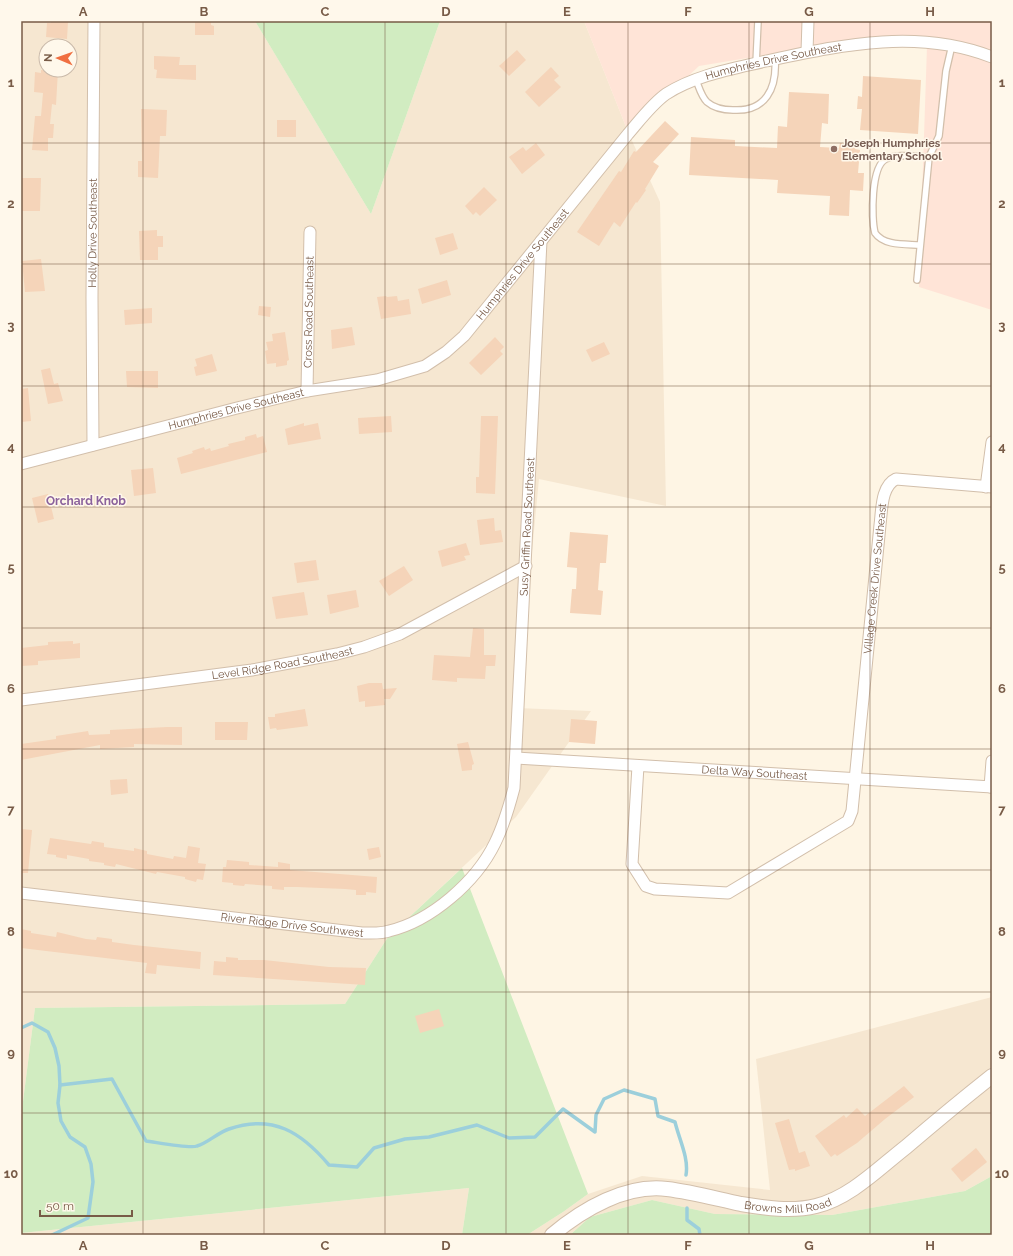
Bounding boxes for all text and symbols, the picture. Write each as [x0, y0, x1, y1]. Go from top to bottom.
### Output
text: A [79, 4, 88, 19]
text: B [200, 4, 209, 19]
text: C [321, 4, 330, 19]
text: D [441, 4, 451, 19]
text: E [563, 4, 571, 19]
text: F [684, 4, 692, 19]
text: G [804, 4, 814, 19]
text: H [925, 4, 935, 19]
north arrow [38, 38, 78, 78]
street label: Humphries Drive Southeast [704, 40, 843, 83]
text: N [42, 53, 55, 62]
text: 1 [8, 75, 15, 90]
text: 1 [999, 75, 1006, 90]
place label: Joseph Humphries Elementary School [842, 137, 942, 163]
marker: Joseph Humphries Elementary School [829, 144, 839, 154]
street label: Holly Drive Southeast [86, 178, 100, 288]
text: 2 [7, 196, 15, 211]
text: 2 [998, 196, 1006, 211]
street label: Humphries Drive Southeast [474, 206, 572, 323]
street label: Cross Road Southeast [301, 256, 317, 368]
text: 3 [7, 318, 15, 333]
text: 3 [998, 318, 1006, 333]
street label: Humphries Drive Southeast [167, 386, 306, 433]
text: 4 [7, 439, 15, 454]
text: 4 [998, 439, 1006, 454]
street label: Susy Griffin Road Southeast [517, 457, 537, 596]
district label: Orchard Knob [46, 494, 126, 508]
street label: Village Creek Drive Southeast [861, 502, 889, 655]
text: 5 [7, 560, 15, 575]
text: 5 [998, 560, 1006, 575]
street label: Level Ridge Road Southeast [211, 644, 355, 682]
text: 6 [7, 681, 15, 696]
text: 6 [998, 681, 1006, 696]
street label: Delta Way Southeast [701, 763, 808, 783]
text: 7 [7, 802, 15, 817]
text: 7 [998, 802, 1006, 817]
street label: River Ridge Drive Southwest [220, 910, 365, 940]
text: 8 [7, 924, 15, 939]
text: 8 [998, 924, 1006, 939]
text: 9 [7, 1045, 15, 1060]
text: 9 [998, 1045, 1006, 1060]
text: 10 [4, 1166, 18, 1181]
text: 10 [995, 1166, 1009, 1181]
scale bar [40, 1192, 132, 1218]
street label: Browns Mill Road [743, 1195, 834, 1216]
text: 50 m [46, 1199, 74, 1213]
text: A [79, 1238, 88, 1253]
text: B [200, 1238, 209, 1253]
text: C [321, 1238, 330, 1253]
text: D [441, 1238, 451, 1253]
text: E [563, 1238, 571, 1253]
text: F [684, 1238, 692, 1253]
text: G [804, 1238, 814, 1253]
text: H [925, 1238, 935, 1253]

